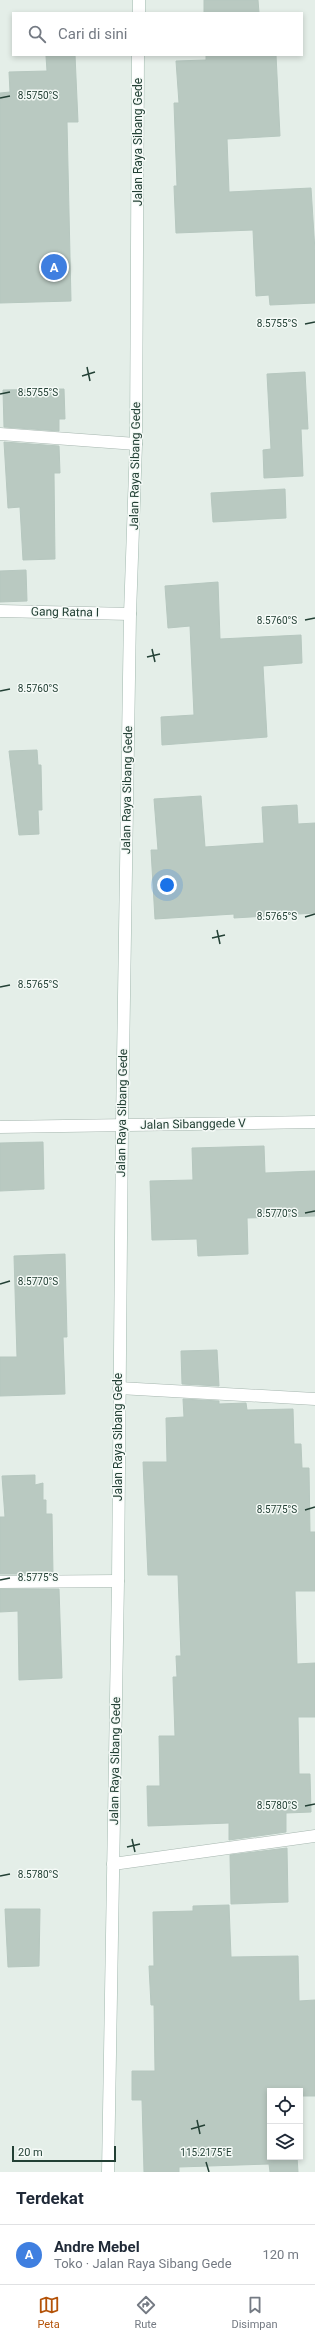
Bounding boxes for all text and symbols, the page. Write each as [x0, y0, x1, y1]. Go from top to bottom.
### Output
search box [12, 12, 303, 56]
icon: search [26, 23, 48, 45]
text: Cari di sini [58, 25, 128, 43]
street label: Jalan Raya Sibang Gede [131, 78, 145, 206]
text: 8.5750°S [18, 90, 58, 101]
pin: A [41, 252, 67, 282]
text: 8.5755°S [257, 318, 297, 329]
text: 8.5755°S [18, 387, 58, 398]
street label: Jalan Raya Sibang Gede [127, 402, 143, 530]
street label: Gang Ratna I [31, 604, 99, 620]
text: 8.5760°S [257, 615, 297, 626]
text: 8.5760°S [18, 683, 58, 694]
street label: Jalan Raya Sibang Gede [119, 726, 135, 854]
your location [157, 875, 177, 895]
text: 8.5765°S [257, 911, 297, 922]
text: 8.5765°S [18, 979, 58, 990]
street label: Jalan Raya Sibang Gede [114, 1049, 130, 1177]
street label: Jalan Sibanggede V [140, 1116, 246, 1132]
text: 8.5770°S [257, 1208, 297, 1219]
text: 8.5770°S [18, 1276, 58, 1287]
street label: Jalan Raya Sibang Gede [111, 1373, 125, 1501]
text: 8.5775°S [257, 1504, 297, 1515]
text: 8.5775°S [18, 1572, 58, 1583]
street label: Jalan Raya Sibang Gede [107, 1697, 123, 1825]
text: 8.5780°S [257, 1800, 297, 1811]
text: 8.5780°S [18, 1869, 58, 1880]
map controls [267, 2088, 303, 2160]
button: locate [267, 2088, 303, 2124]
button: layers [267, 2124, 303, 2160]
scale bar [12, 2144, 116, 2163]
text: 20 m [18, 2146, 43, 2159]
text: 115.2175°E [180, 2147, 232, 2158]
text: Terdekat [16, 2188, 84, 2208]
text: Andre Mebel [54, 2238, 140, 2256]
text: A [25, 2247, 33, 2262]
text: 120 m [262, 2247, 299, 2262]
text: Toko · Jalan Raya Sibang Gede [54, 2256, 232, 2271]
tab: Peta [37, 2294, 60, 2331]
tab: Rute [134, 2294, 157, 2331]
tab: Disimpan [231, 2294, 278, 2331]

